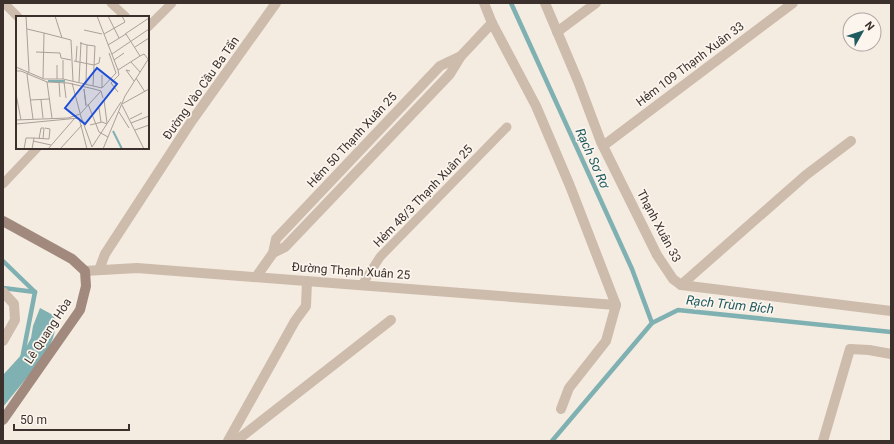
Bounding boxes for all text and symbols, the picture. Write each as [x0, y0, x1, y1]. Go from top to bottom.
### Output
north arrow [842, 12, 882, 52]
inset map [16, 16, 149, 149]
street label: Hẻm 109 Thạnh Xuân 33 [633, 19, 747, 109]
text: N [862, 19, 877, 33]
street label: Đường Vào Cầu Ba Tấn [160, 34, 242, 142]
street label: Hẻm 50 Thạnh Xuân 25 [304, 89, 400, 190]
water label: Rạch Sơ Rơ [573, 126, 613, 192]
street label: Hẻm 48/3 Thạnh Xuân 25 [371, 142, 476, 250]
street label: Thạnh Xuân 33 [634, 187, 684, 265]
street label: Đường Thạnh Xuân 25 [291, 260, 411, 282]
water label: Rạch Trùm Bích [685, 292, 775, 317]
street label: Lê Quang Hòa [22, 296, 74, 366]
scale bar [14, 406, 129, 432]
text: 50 m [20, 413, 47, 427]

